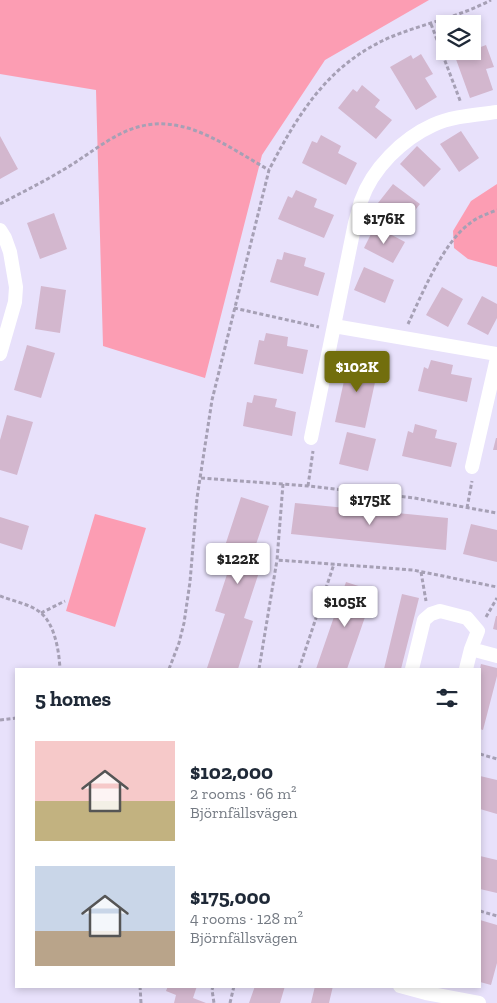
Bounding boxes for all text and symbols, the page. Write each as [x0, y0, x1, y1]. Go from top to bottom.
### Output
map controls [436, 15, 481, 60]
button: layers [436, 15, 481, 60]
pin: $176K [349, 202, 419, 245]
text: $176K [363, 209, 405, 228]
pin: $102K [322, 350, 392, 393]
text: $102K [336, 357, 378, 376]
pin: $175K [335, 484, 405, 526]
text: $175K [349, 490, 391, 509]
pin: $122K [203, 542, 273, 585]
text: $122K [217, 549, 259, 568]
pin: $105K [310, 586, 380, 628]
text: $105K [324, 592, 366, 611]
icon: filters [433, 684, 461, 712]
text: 5 homes [35, 686, 111, 711]
text: $102,000 [190, 759, 273, 784]
icon: home [75, 761, 135, 821]
text: 2 rooms · 66 m² [190, 784, 297, 803]
text: Björnfällsvägen [190, 803, 297, 822]
text: $175,000 [190, 884, 271, 909]
icon: home [75, 886, 135, 946]
text: 4 rooms · 128 m² [190, 909, 303, 928]
text: Björnfällsvägen [190, 928, 297, 947]

